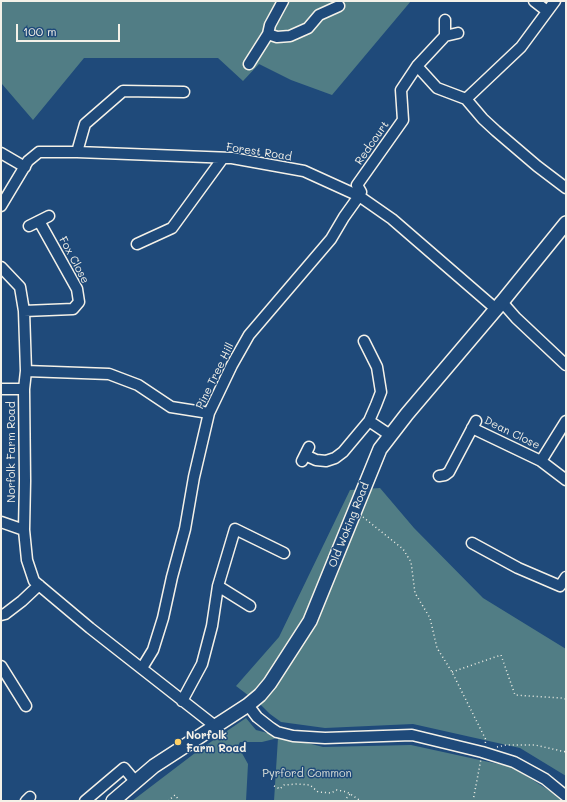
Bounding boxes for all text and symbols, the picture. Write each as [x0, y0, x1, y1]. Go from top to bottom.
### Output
scale bar [18, 16, 122, 42]
text: 100 m [23, 23, 57, 39]
street label: Redcourt [352, 119, 392, 167]
street label: Forest Road [225, 140, 293, 164]
street label: Fox Close [56, 234, 92, 286]
street label: Pine Tree Hill [193, 341, 237, 411]
street label: Norfolk Farm Road [5, 401, 19, 503]
street label: Dean Close [482, 414, 542, 452]
street label: Old Woking Road [326, 480, 372, 570]
place label: Norfolk Farm Road [186, 729, 246, 755]
marker: Norfolk Farm Road [173, 737, 183, 747]
park label: Pyrford Common [262, 767, 352, 781]

